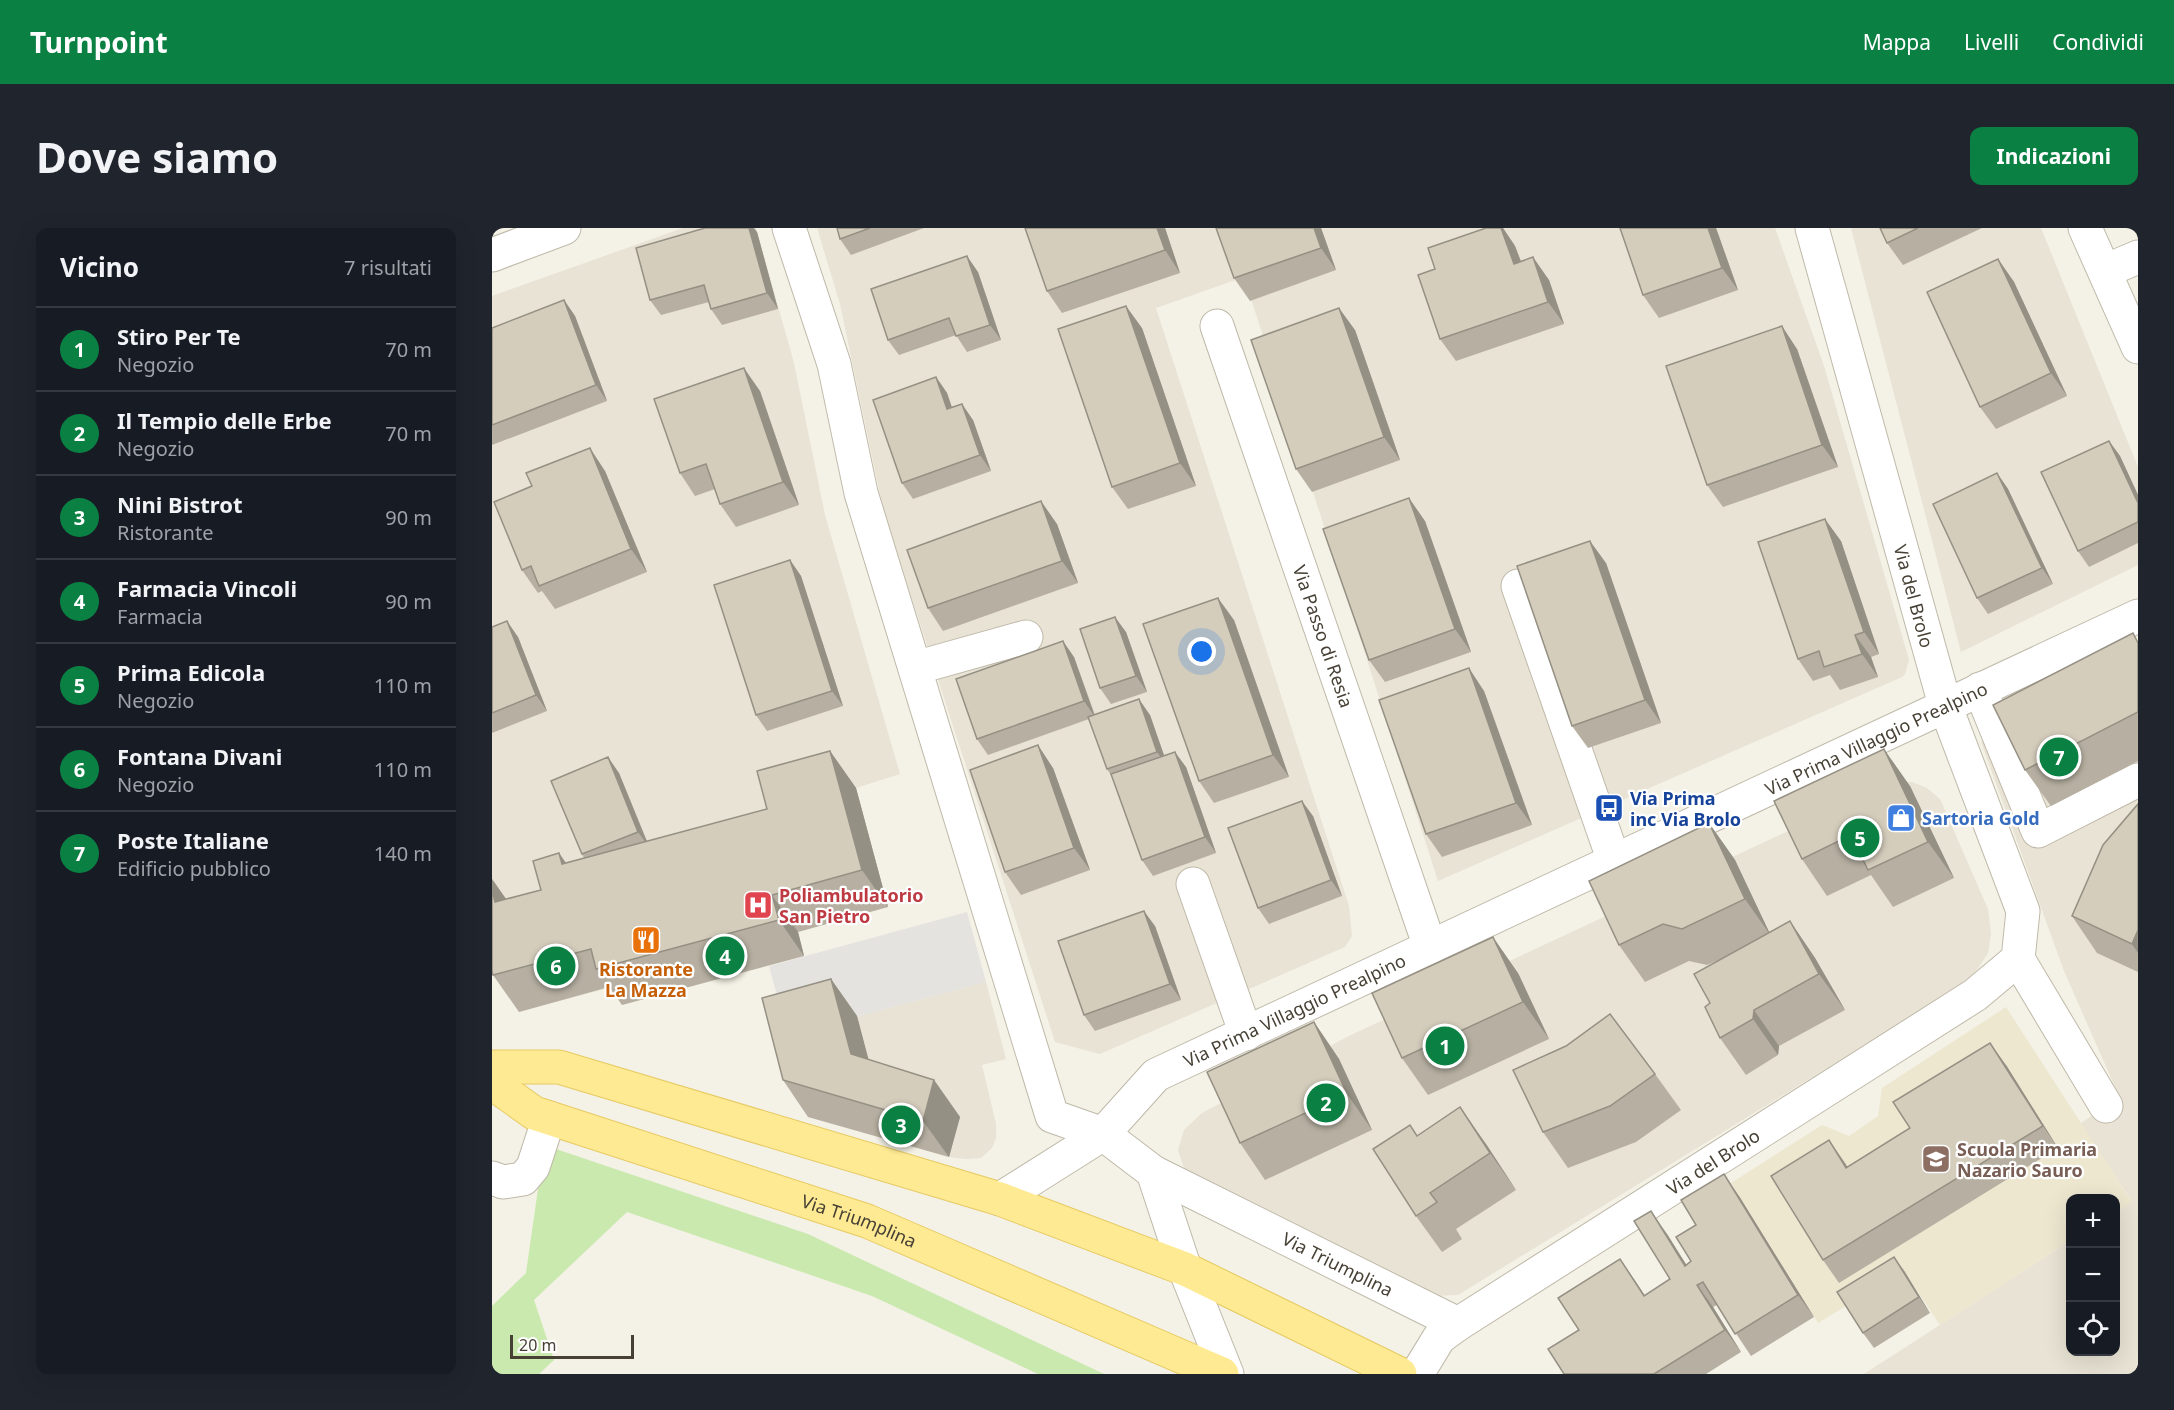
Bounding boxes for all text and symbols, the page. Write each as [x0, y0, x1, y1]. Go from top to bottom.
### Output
text: Turnpoint [30, 23, 168, 61]
text: Mappa [1863, 28, 1931, 56]
text: Livelli [1964, 28, 2019, 56]
text: Condividi [2052, 28, 2144, 56]
button: Indicazioni [1970, 127, 2138, 185]
text: Dove siamo [36, 128, 278, 185]
text: Vicino [60, 249, 139, 285]
text: 7 risultati [344, 254, 432, 281]
text: Stiro Per Te [117, 321, 241, 351]
text: 1 [74, 336, 85, 363]
text: 70 m [385, 336, 432, 363]
text: Negozio [117, 351, 194, 378]
text: Il Tempio delle Erbe [117, 405, 332, 435]
text: 2 [74, 420, 85, 447]
text: 70 m [385, 420, 432, 447]
text: Negozio [117, 435, 194, 462]
text: Nini Bistrot [117, 489, 243, 519]
text: 3 [74, 504, 85, 531]
text: 90 m [385, 504, 432, 531]
text: Ristorante [117, 519, 213, 546]
street label: Via del Brolo [1889, 542, 1939, 650]
street label: Via Passo di Resia [1288, 562, 1359, 711]
text: Farmacia Vincoli [117, 573, 297, 603]
text: 4 [74, 588, 85, 615]
text: 90 m [385, 588, 432, 615]
text: Farmacia [117, 603, 203, 630]
your location [1187, 637, 1216, 666]
text: Prima Edicola [117, 657, 265, 687]
text: 5 [74, 672, 85, 699]
text: 110 m [374, 672, 432, 699]
street label: Via Prima Villaggio Prealpino [1761, 676, 1991, 801]
text: Negozio [117, 687, 194, 714]
pin: 7 [2040, 734, 2078, 780]
text: Fontana Divani [117, 741, 282, 771]
text: 6 [74, 756, 85, 783]
text: 110 m [374, 756, 432, 783]
text: Negozio [117, 771, 194, 798]
place label: Via Prima inc Via Brolo [1630, 786, 1741, 831]
bus stop icon: Via Prima inc Via Brolo [1593, 792, 1625, 824]
shop icon: Sartoria Gold [1885, 802, 1917, 834]
place label: Sartoria Gold [1922, 806, 2040, 830]
pin: 5 [1840, 816, 1880, 860]
text: Poste Italiane [117, 825, 269, 855]
text: 7 [74, 840, 85, 867]
text: 140 m [374, 840, 432, 867]
text: Edificio pubblico [117, 855, 271, 882]
place label: Poliambulatorio San Pietro [779, 883, 923, 928]
hospital icon: Poliambulatorio San Pietro [742, 889, 774, 921]
restaurant icon: Ristorante La Mazza [630, 924, 662, 956]
pin: 4 [706, 934, 744, 978]
pin: 6 [536, 944, 576, 988]
street label: Via Prima Villaggio Prealpino [1179, 948, 1410, 1073]
place label: Ristorante La Mazza [599, 957, 693, 1002]
pin: 1 [1426, 1024, 1464, 1068]
pin: 2 [1306, 1080, 1346, 1126]
pin: 3 [882, 1102, 920, 1148]
street label: Via del Brolo [1662, 1123, 1764, 1200]
place label: Scuola Primaria Nazario Sauro [1957, 1137, 2097, 1182]
school or university icon: Scuola Primaria Nazario Sauro [1920, 1143, 1952, 1175]
street label: Via Triumplina [798, 1189, 920, 1253]
map controls [2066, 1194, 2120, 1356]
button: + [2066, 1194, 2120, 1248]
street label: Via Triumplina [1278, 1226, 1397, 1302]
button: − [2066, 1248, 2120, 1302]
button: locate [2066, 1302, 2120, 1356]
scale bar [510, 1332, 634, 1360]
text: 20 m [519, 1334, 556, 1356]

